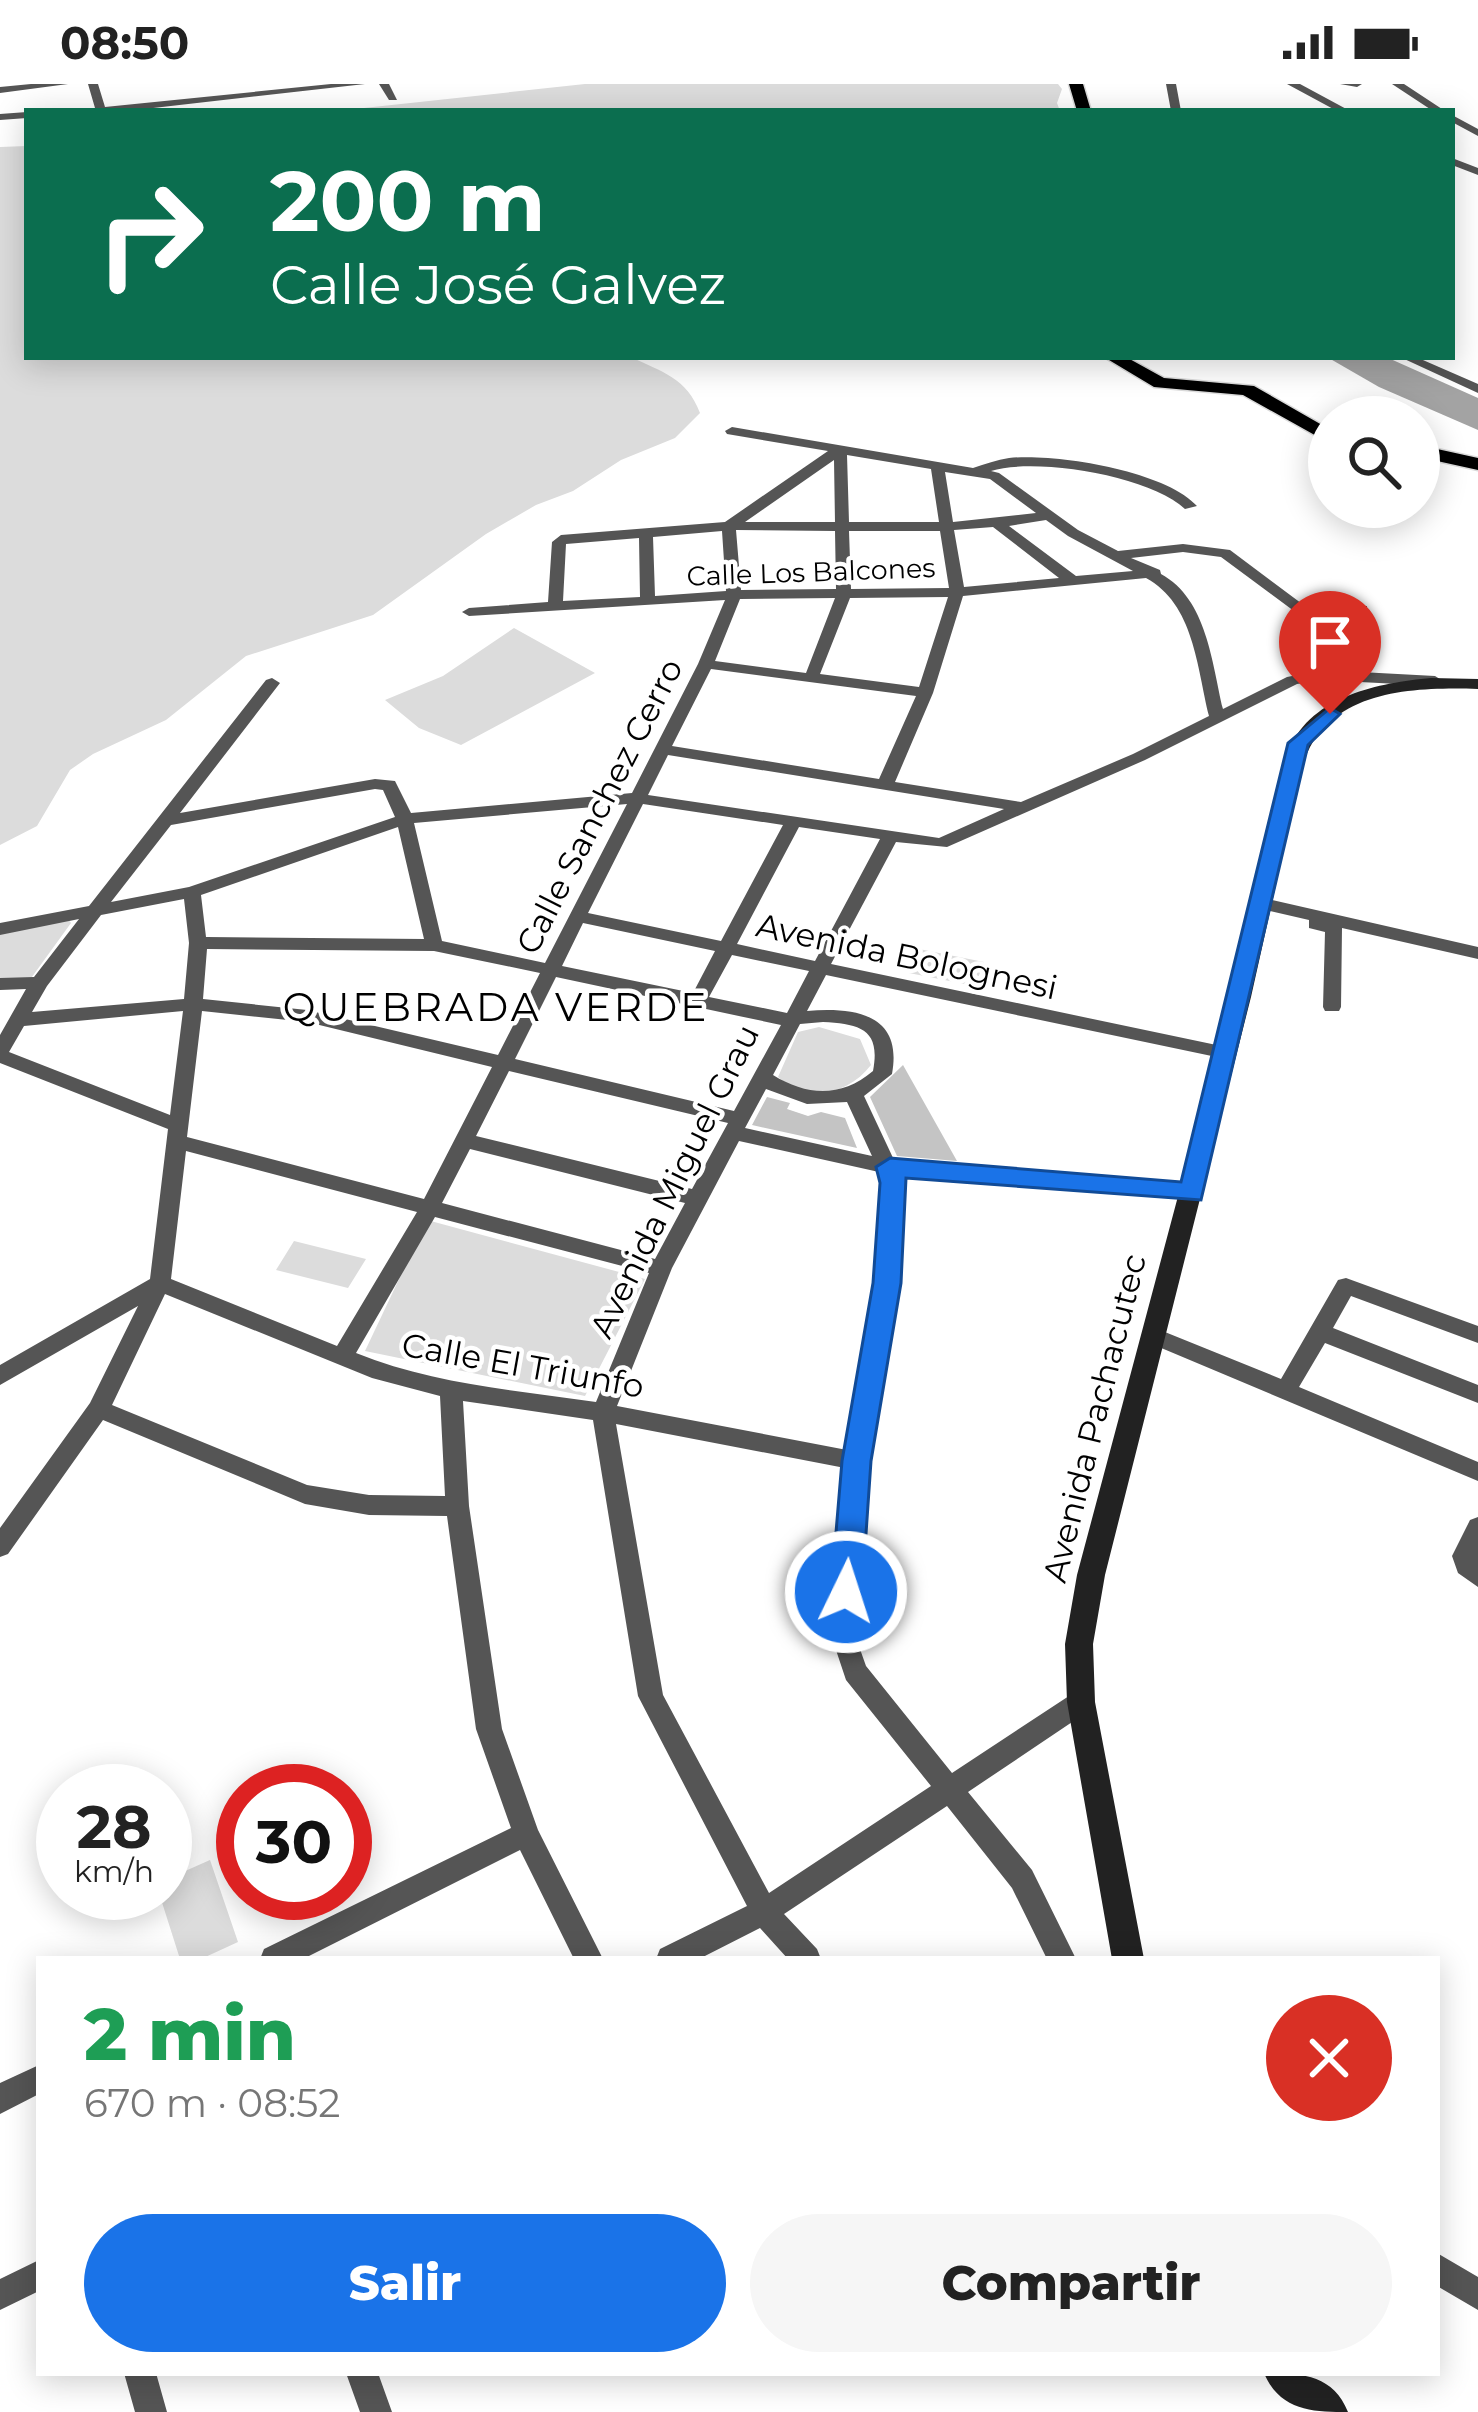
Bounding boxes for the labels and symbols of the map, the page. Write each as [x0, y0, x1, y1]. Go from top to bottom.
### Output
street label: Calle Los Balcones [686, 551, 936, 593]
pin [1279, 591, 1381, 714]
street label: Calle Sanchez Cerro [507, 652, 691, 960]
street label: Avenida Bolognesi [753, 905, 1061, 1007]
district label: QUEBRADA VERDE [283, 983, 709, 1031]
street label: Avenida Miguel Grau [581, 1018, 767, 1344]
street label: Avenida Pachacutec [1034, 1250, 1154, 1586]
street label: Calle El Triunfo [399, 1324, 647, 1406]
position arrow [783, 1529, 909, 1655]
speed limit sign: 30 [216, 1764, 372, 1920]

